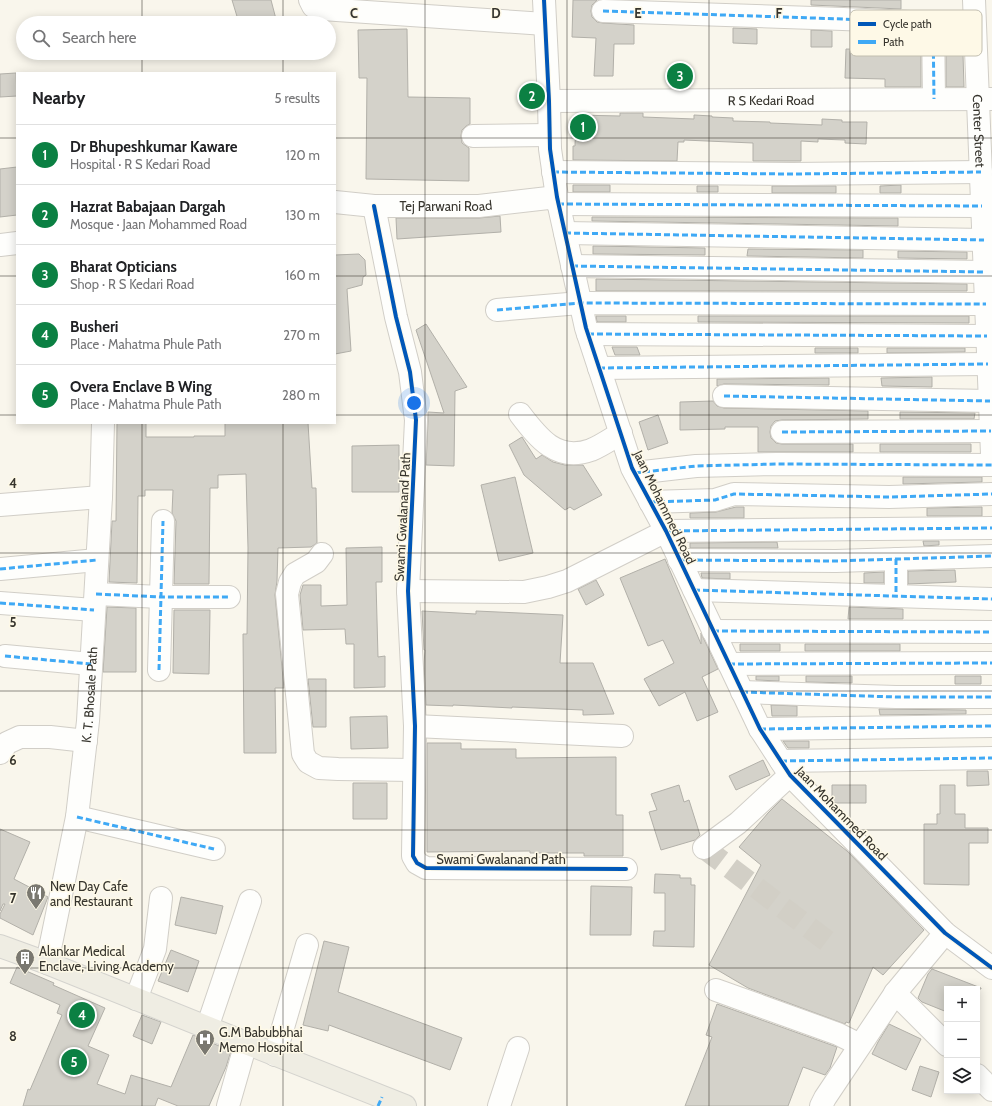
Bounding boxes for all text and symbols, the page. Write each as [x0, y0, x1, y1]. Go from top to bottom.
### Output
text: C [350, 5, 358, 21]
text: D [491, 5, 501, 21]
text: E [634, 5, 642, 21]
text: F [776, 5, 783, 21]
legend [850, 10, 982, 56]
search box [16, 16, 336, 60]
text: Cycle path [883, 17, 932, 31]
icon: search [30, 27, 52, 49]
text: Search here [62, 29, 137, 47]
text: Path [883, 35, 904, 49]
pin: 3 [667, 61, 693, 91]
pin: 2 [519, 81, 545, 111]
text: Nearby [32, 88, 85, 108]
text: 5 results [274, 90, 320, 106]
street label: R S Kedari Road [728, 92, 814, 108]
street label: Center Street [970, 94, 989, 168]
pin: 1 [570, 112, 596, 142]
text: Dr Bhupeshkumar Kaware [70, 138, 238, 156]
text: 1 [43, 147, 47, 163]
text: 120 m [286, 147, 320, 163]
text: Hospital · R S Kedari Road [70, 156, 210, 172]
street label: Tej Parwani Road [399, 197, 493, 215]
text: Hazrat Babajaan Dargah [70, 198, 225, 216]
text: 2 [42, 207, 48, 223]
text: 130 m [285, 207, 320, 223]
text: Mosque · Jaan Mohammed Road [70, 216, 247, 232]
text: Bharat Opticians [70, 258, 177, 276]
text: 3 [41, 267, 49, 283]
text: 160 m [285, 267, 320, 283]
text: Shop · R S Kedari Road [70, 276, 194, 292]
text: Busheri [70, 318, 118, 336]
text: 4 [41, 327, 49, 343]
text: 270 m [283, 327, 320, 343]
text: Place · Mahatma Phule Path [70, 336, 222, 352]
text: Overa Enclave B Wing [70, 378, 212, 396]
text: 5 [42, 387, 48, 403]
text: 280 m [282, 387, 320, 403]
your location [404, 393, 424, 413]
text: Place · Mahatma Phule Path [70, 396, 222, 412]
street label: Jaan Mohammed Road [630, 447, 699, 566]
street label: Swami Gwalanand Path [391, 452, 413, 582]
text: 4 [9, 475, 17, 491]
text: 5 [10, 614, 17, 630]
street label: K. T. Bhosale Path [78, 646, 100, 743]
text: 6 [9, 752, 17, 768]
street label: Jaan Mohammed Road [792, 762, 891, 863]
street label: Swami Gwalanand Path [436, 851, 566, 867]
place label: New Day Cafe and Restaurant [50, 878, 133, 909]
restaurant icon: New Day Cafe and Restaurant [25, 882, 47, 910]
text: 7 [10, 890, 17, 906]
place label: Alankar Medical Enclave, Living Academy [39, 943, 174, 974]
building icon: Alankar Medical Enclave, Living Academy [14, 947, 36, 975]
map controls [944, 986, 980, 1094]
button: + [944, 986, 980, 1022]
pin: 4 [69, 1000, 95, 1030]
button: − [944, 1022, 980, 1058]
place label: G.M Babubbhai Memo Hospital [219, 1024, 303, 1055]
text: 8 [9, 1028, 17, 1044]
hospital icon: G.M Babubbhai Memo Hospital [194, 1028, 216, 1056]
pin: 5 [61, 1047, 87, 1077]
button: layers [944, 1058, 980, 1094]

